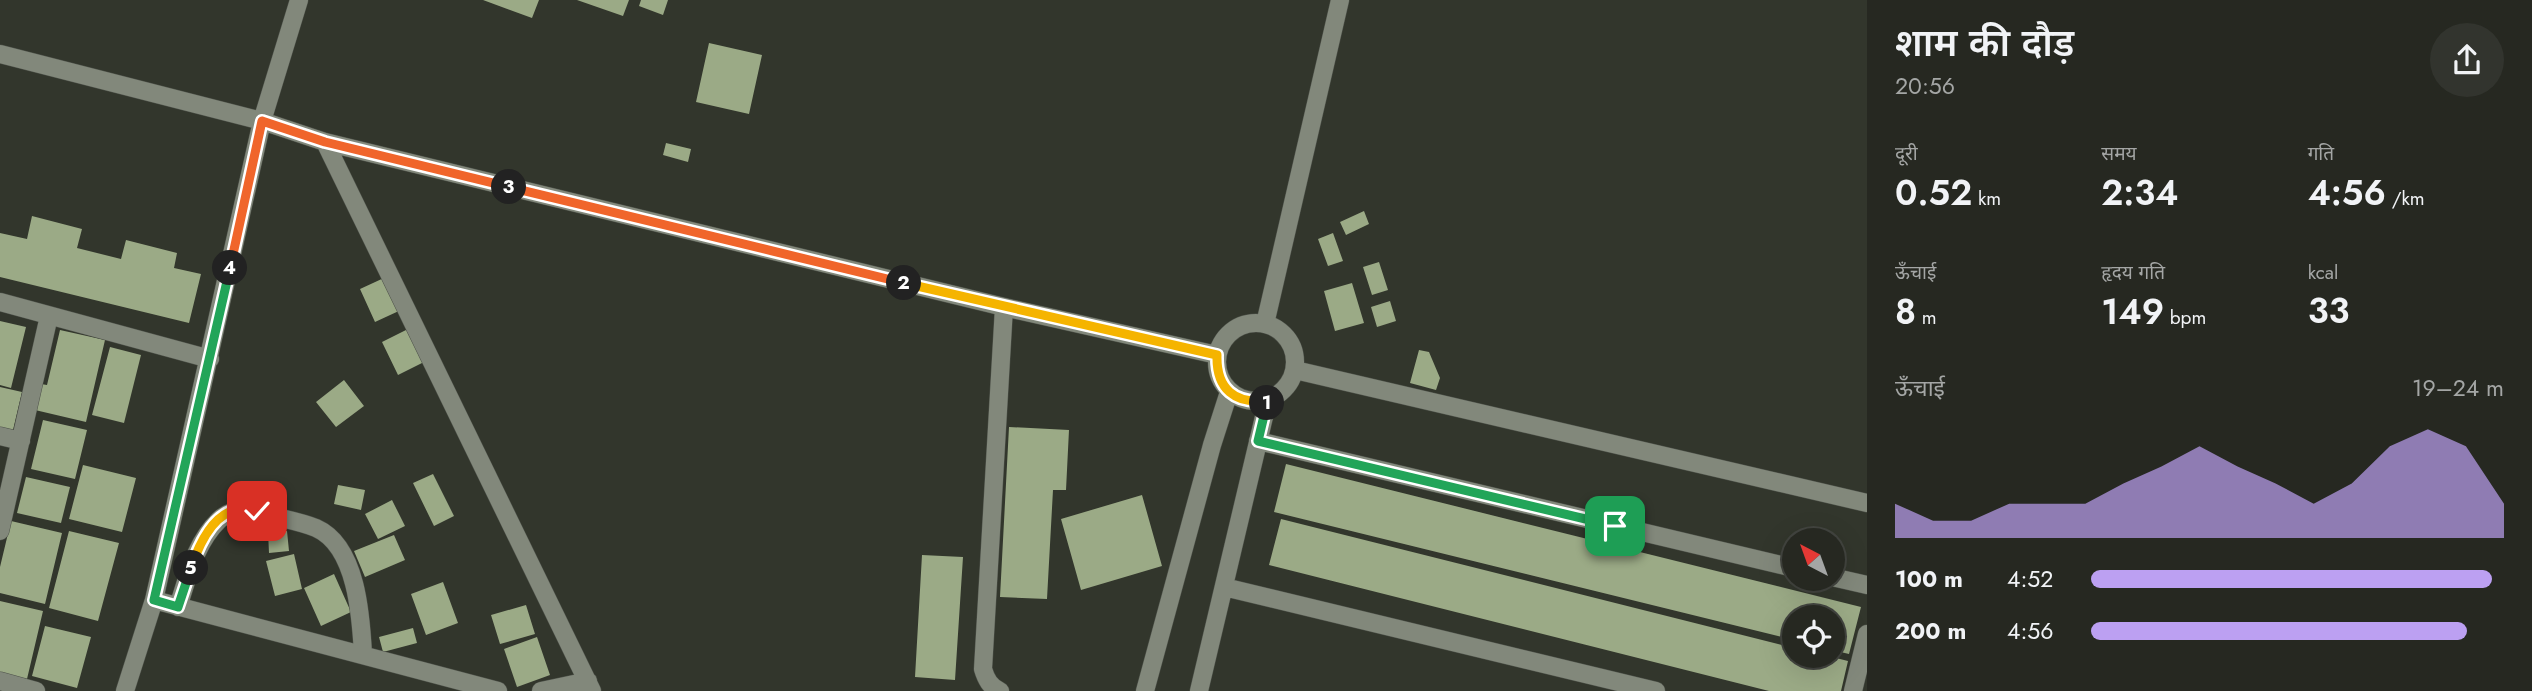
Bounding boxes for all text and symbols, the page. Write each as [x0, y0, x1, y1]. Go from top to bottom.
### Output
text: शाम की दौड़ [1895, 15, 2074, 70]
button: share [2430, 23, 2504, 97]
text: 20:56 [1895, 69, 1955, 103]
text: दूरी [1895, 140, 1918, 167]
text: समय [2101, 140, 2137, 167]
text: गति [2308, 140, 2334, 167]
text: 0.52 [1895, 168, 1972, 218]
text: 2:34 [2101, 168, 2178, 218]
text: 4:56 [2308, 168, 2386, 218]
pin: 3 [491, 170, 526, 204]
text: 3 [503, 173, 514, 200]
text: km [1972, 185, 2001, 212]
text: /km [2386, 185, 2425, 212]
pin: 4 [212, 250, 247, 286]
text: 4 [223, 254, 236, 281]
text: ऊँचाई [1895, 259, 1936, 286]
text: हृदय गति [2101, 259, 2165, 286]
text: kcal [2308, 259, 2338, 286]
pin: 2 [886, 266, 922, 300]
text: 2 [897, 269, 910, 296]
text: 33 [2308, 286, 2349, 336]
text: 8 [1895, 287, 1916, 337]
text: 149 [2101, 287, 2164, 337]
text: m [1916, 304, 1937, 331]
text: bpm [2164, 304, 2206, 331]
text: ऊँचाई [1895, 371, 1945, 405]
text: 19–24 m [2412, 371, 2504, 405]
pin: 1 [1250, 386, 1284, 420]
text: 1 [1262, 389, 1271, 416]
pin [227, 481, 287, 541]
icon: check [238, 492, 276, 530]
pin [1585, 496, 1645, 556]
icon: arrive [1596, 507, 1634, 545]
north arrow [1782, 528, 1844, 592]
map controls [1782, 528, 1845, 668]
pin: 5 [174, 550, 208, 586]
text: 5 [184, 554, 197, 581]
text: 100 m [1895, 562, 1963, 596]
text: 4:52 [2007, 562, 2053, 596]
button: locate [1782, 605, 1845, 668]
text: 200 m [1895, 614, 1966, 648]
text: 4:56 [2007, 614, 2054, 648]

